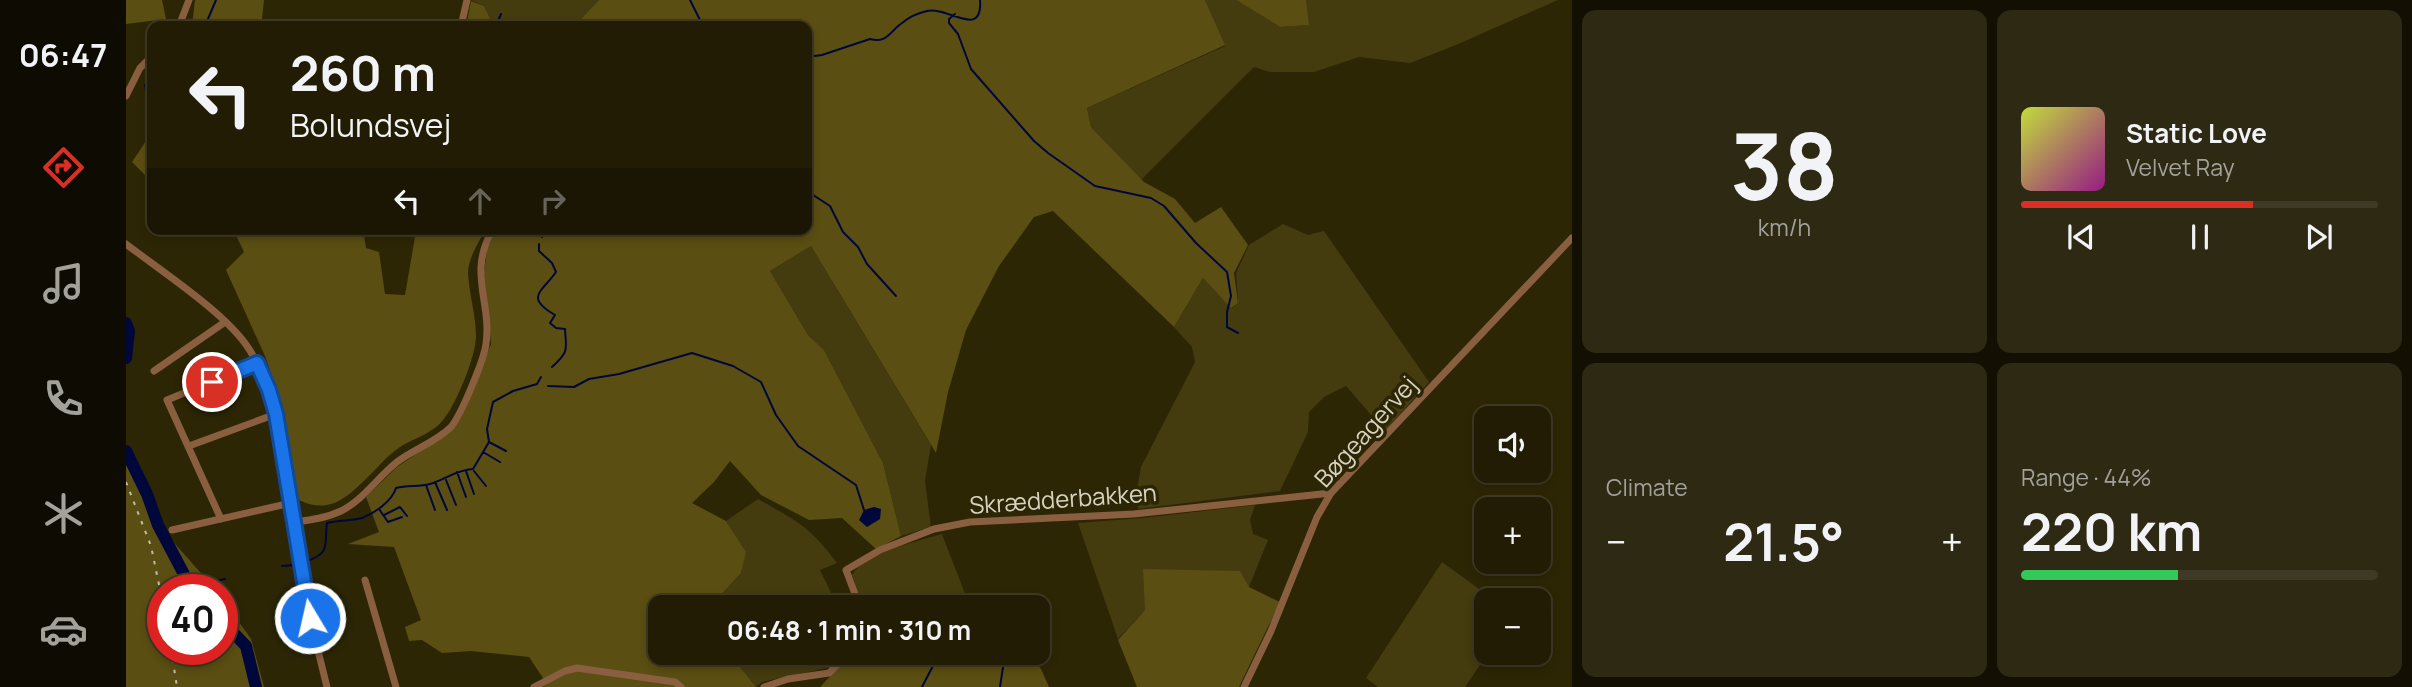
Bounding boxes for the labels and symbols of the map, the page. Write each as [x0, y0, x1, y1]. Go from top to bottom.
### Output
pin [182, 352, 242, 412]
street label: Bøgeagervej [1306, 368, 1424, 494]
street label: Skrædderbakken [968, 475, 1158, 521]
speed limit sign: 40 [147, 574, 238, 665]
position arrow [273, 581, 347, 655]

